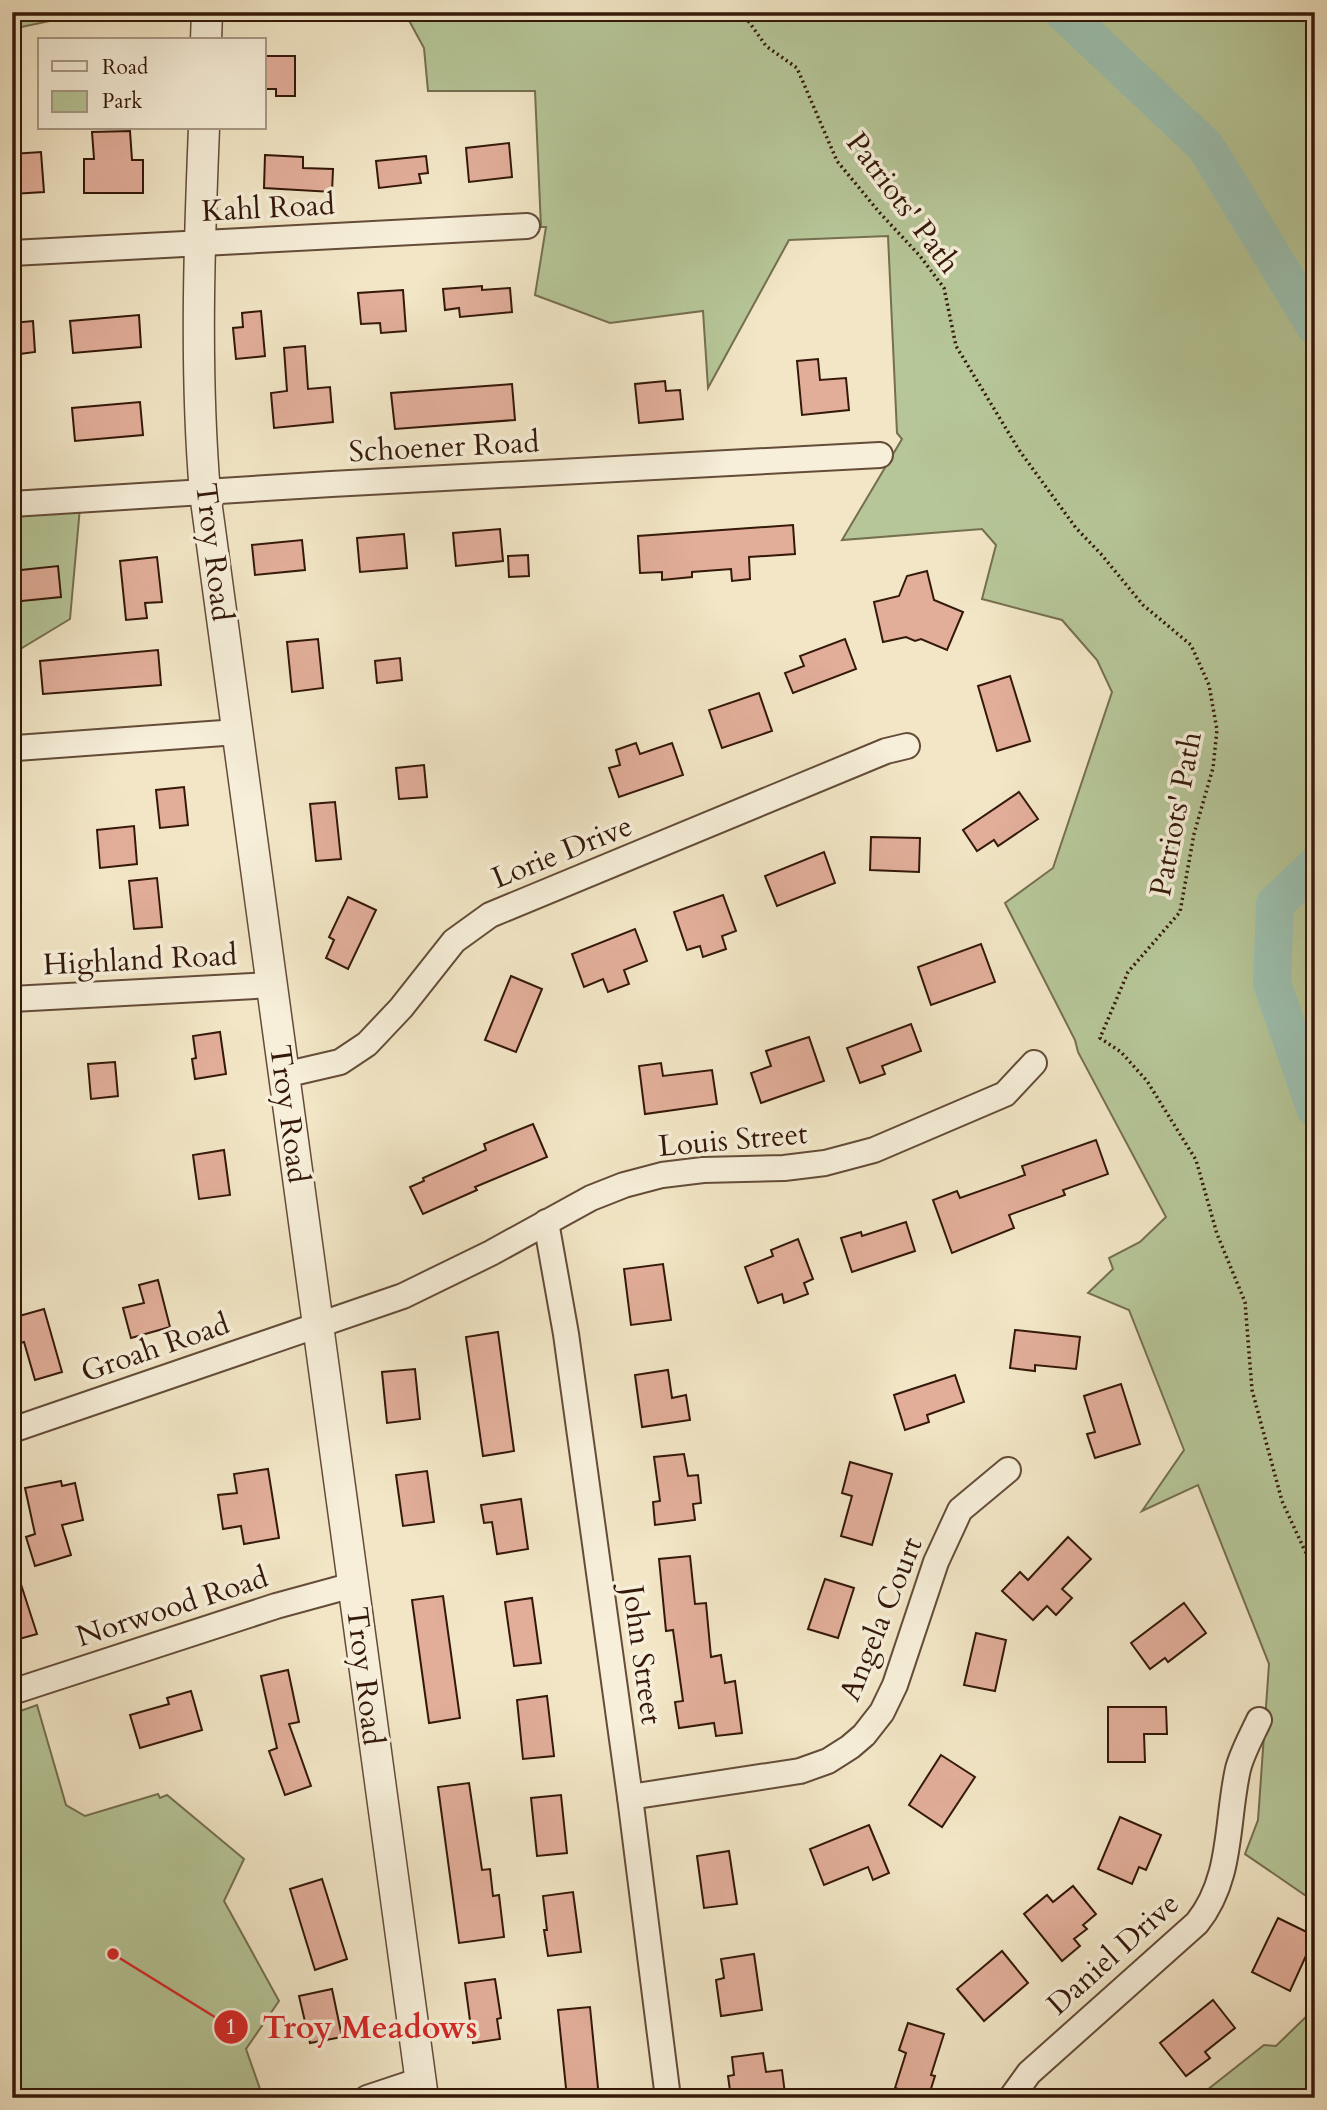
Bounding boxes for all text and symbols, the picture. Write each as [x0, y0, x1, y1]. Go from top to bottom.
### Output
legend [38, 38, 266, 130]
text: Road [102, 53, 148, 82]
text: Park [102, 87, 143, 116]
street label: Patriots' Path [836, 124, 970, 282]
street label: Kahl Road [200, 184, 336, 232]
street label: Schoener Road [348, 422, 540, 472]
street label: Troy Road [185, 481, 243, 624]
street label: Patriots' Path [1140, 728, 1212, 900]
street label: Lorie Drive [486, 805, 638, 899]
street label: Highland Road [42, 934, 238, 986]
street label: Troy Road [259, 1042, 319, 1186]
street label: Louis Street [657, 1113, 810, 1167]
street label: Groah Road [75, 1303, 235, 1393]
street label: Angela Court [829, 1530, 933, 1707]
street label: Norwood Road [71, 1557, 273, 1657]
street label: John Street [611, 1579, 672, 1728]
street label: Troy Road [336, 1605, 394, 1748]
street label: Daniel Drive [1038, 1884, 1188, 2024]
callout: Troy Meadows [214, 2001, 492, 2054]
text: Troy Meadows [262, 2006, 478, 2050]
text: 1 [226, 2013, 236, 2042]

